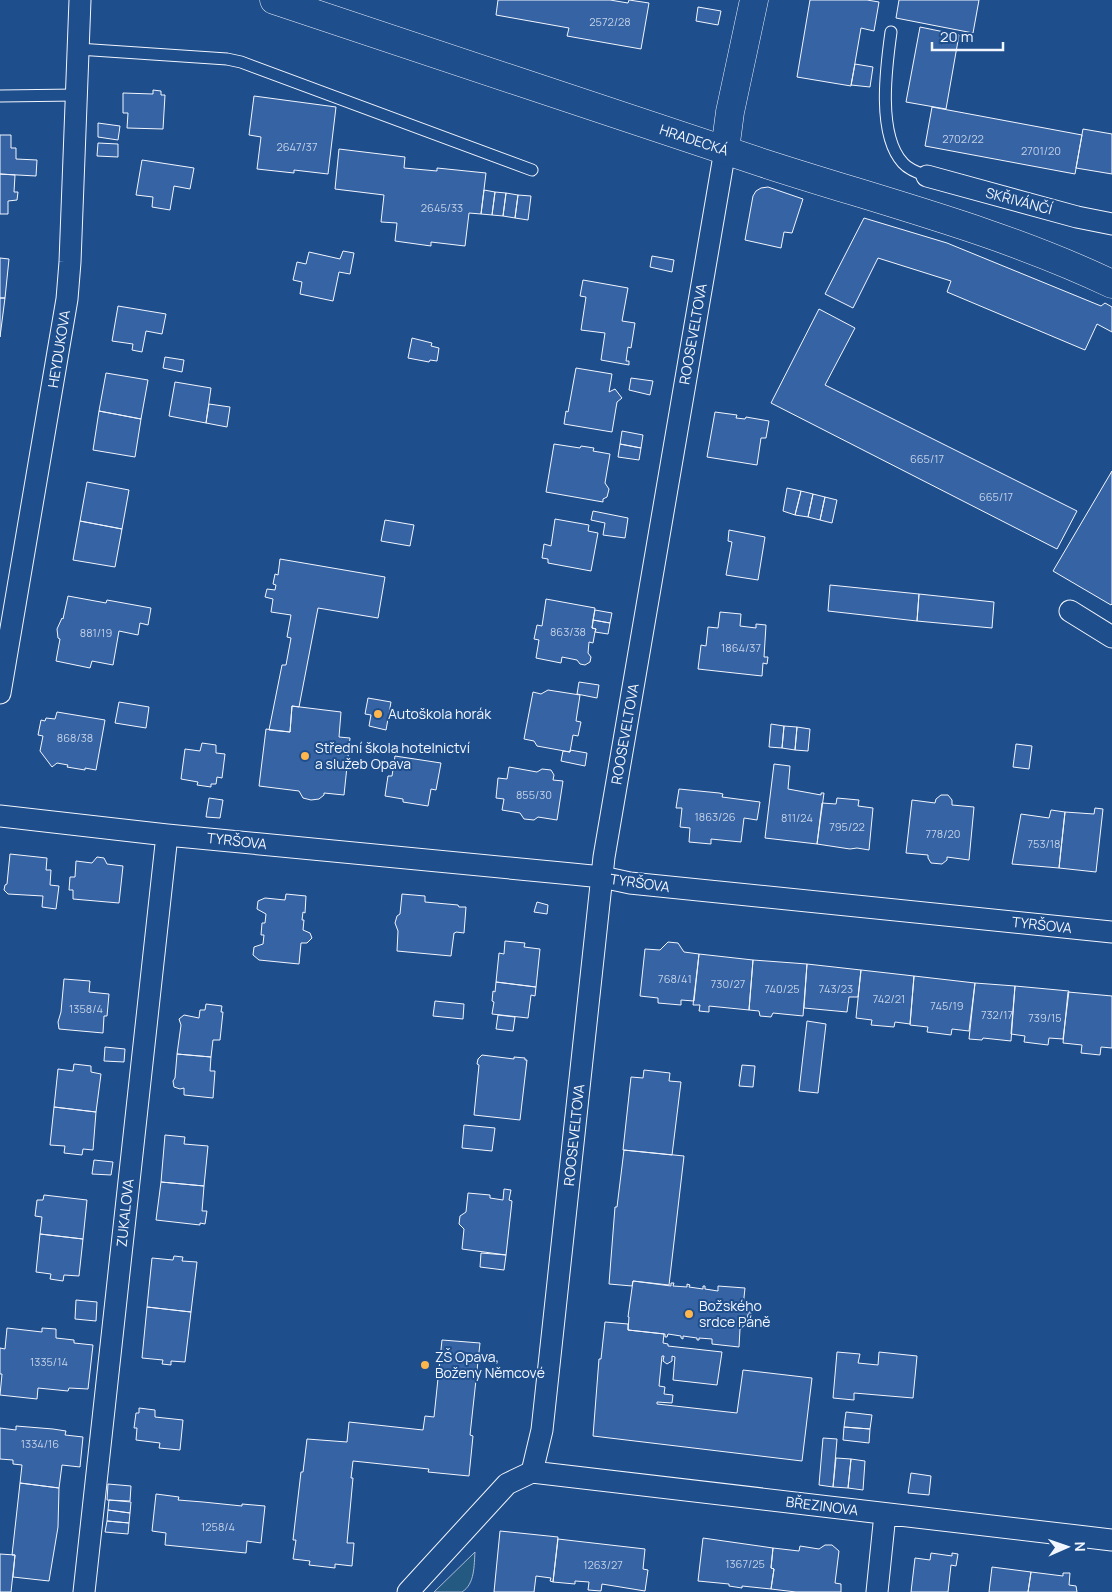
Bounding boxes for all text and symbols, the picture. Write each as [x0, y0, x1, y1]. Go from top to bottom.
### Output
house number: 2572/28 [589, 14, 631, 29]
scale bar [932, 20, 1003, 52]
text: 20 m [940, 26, 973, 47]
street label: HRADECKÁ [657, 119, 731, 160]
house number: 2702/22 [942, 131, 984, 146]
house number: 2647/37 [277, 139, 317, 154]
house number: 2701/20 [1021, 143, 1061, 158]
street label: SKŘIVÁNČÍ [984, 183, 1055, 219]
house number: 2645/33 [421, 200, 463, 215]
street label: ROOSEVELTOVA [674, 282, 711, 386]
street label: HEYDUKOVA [43, 309, 74, 389]
house number: 665/17 [910, 451, 944, 466]
house number: 665/17 [979, 489, 1013, 504]
house number: 863/38 [550, 624, 586, 639]
house number: 881/19 [80, 625, 112, 640]
house number: 1864/37 [721, 640, 761, 655]
street label: ROOSEVELTOVA [606, 682, 643, 786]
place label: Autoškola horák [388, 704, 492, 723]
marker: Autoškola horák [372, 708, 384, 720]
house number: 868/38 [57, 730, 93, 745]
place label: Střední škola hotelnictví a služeb Opava [315, 738, 470, 773]
marker: Střední škola hotelnictví a služeb Opava [299, 750, 311, 762]
house number: 855/30 [516, 787, 552, 802]
house number: 1863/26 [695, 809, 736, 824]
house number: 811/24 [781, 810, 813, 825]
house number: 795/22 [829, 819, 865, 834]
house number: 778/20 [926, 826, 960, 841]
street label: TYRŠOVA [206, 828, 268, 853]
house number: 753/18 [1028, 836, 1060, 851]
street label: TYRŠOVA [609, 869, 671, 896]
street label: TYRŠOVA [1011, 912, 1073, 937]
house number: 768/41 [658, 971, 692, 986]
house number: 730/27 [711, 976, 745, 991]
house number: 740/25 [764, 981, 800, 996]
house number: 743/23 [819, 981, 853, 996]
house number: 742/21 [873, 991, 905, 1006]
house number: 745/19 [930, 998, 964, 1013]
house number: 1358/4 [69, 1001, 103, 1016]
house number: 732/17 [981, 1007, 1013, 1022]
house number: 739/15 [1028, 1010, 1062, 1025]
street label: ROOSEVELTOVA [559, 1083, 588, 1187]
street label: ZUKALOVA [111, 1178, 138, 1248]
place label: Božského srdce Páně [699, 1296, 770, 1331]
marker: Božského srdce Páně [683, 1308, 695, 1320]
place label: ZŠ Opava, Boženy Němcové [435, 1347, 545, 1382]
house number: 1335/14 [30, 1354, 68, 1369]
marker: ZŠ Opava, Boženy Němcové [419, 1359, 431, 1371]
house number: 1334/16 [21, 1436, 59, 1451]
street label: BŘEZINOVA [785, 1492, 860, 1519]
house number: 1258/4 [201, 1519, 235, 1534]
north arrow [1042, 1522, 1092, 1572]
text: N [1071, 1541, 1090, 1552]
house number: 1367/25 [725, 1556, 765, 1571]
house number: 1263/27 [583, 1557, 623, 1572]

